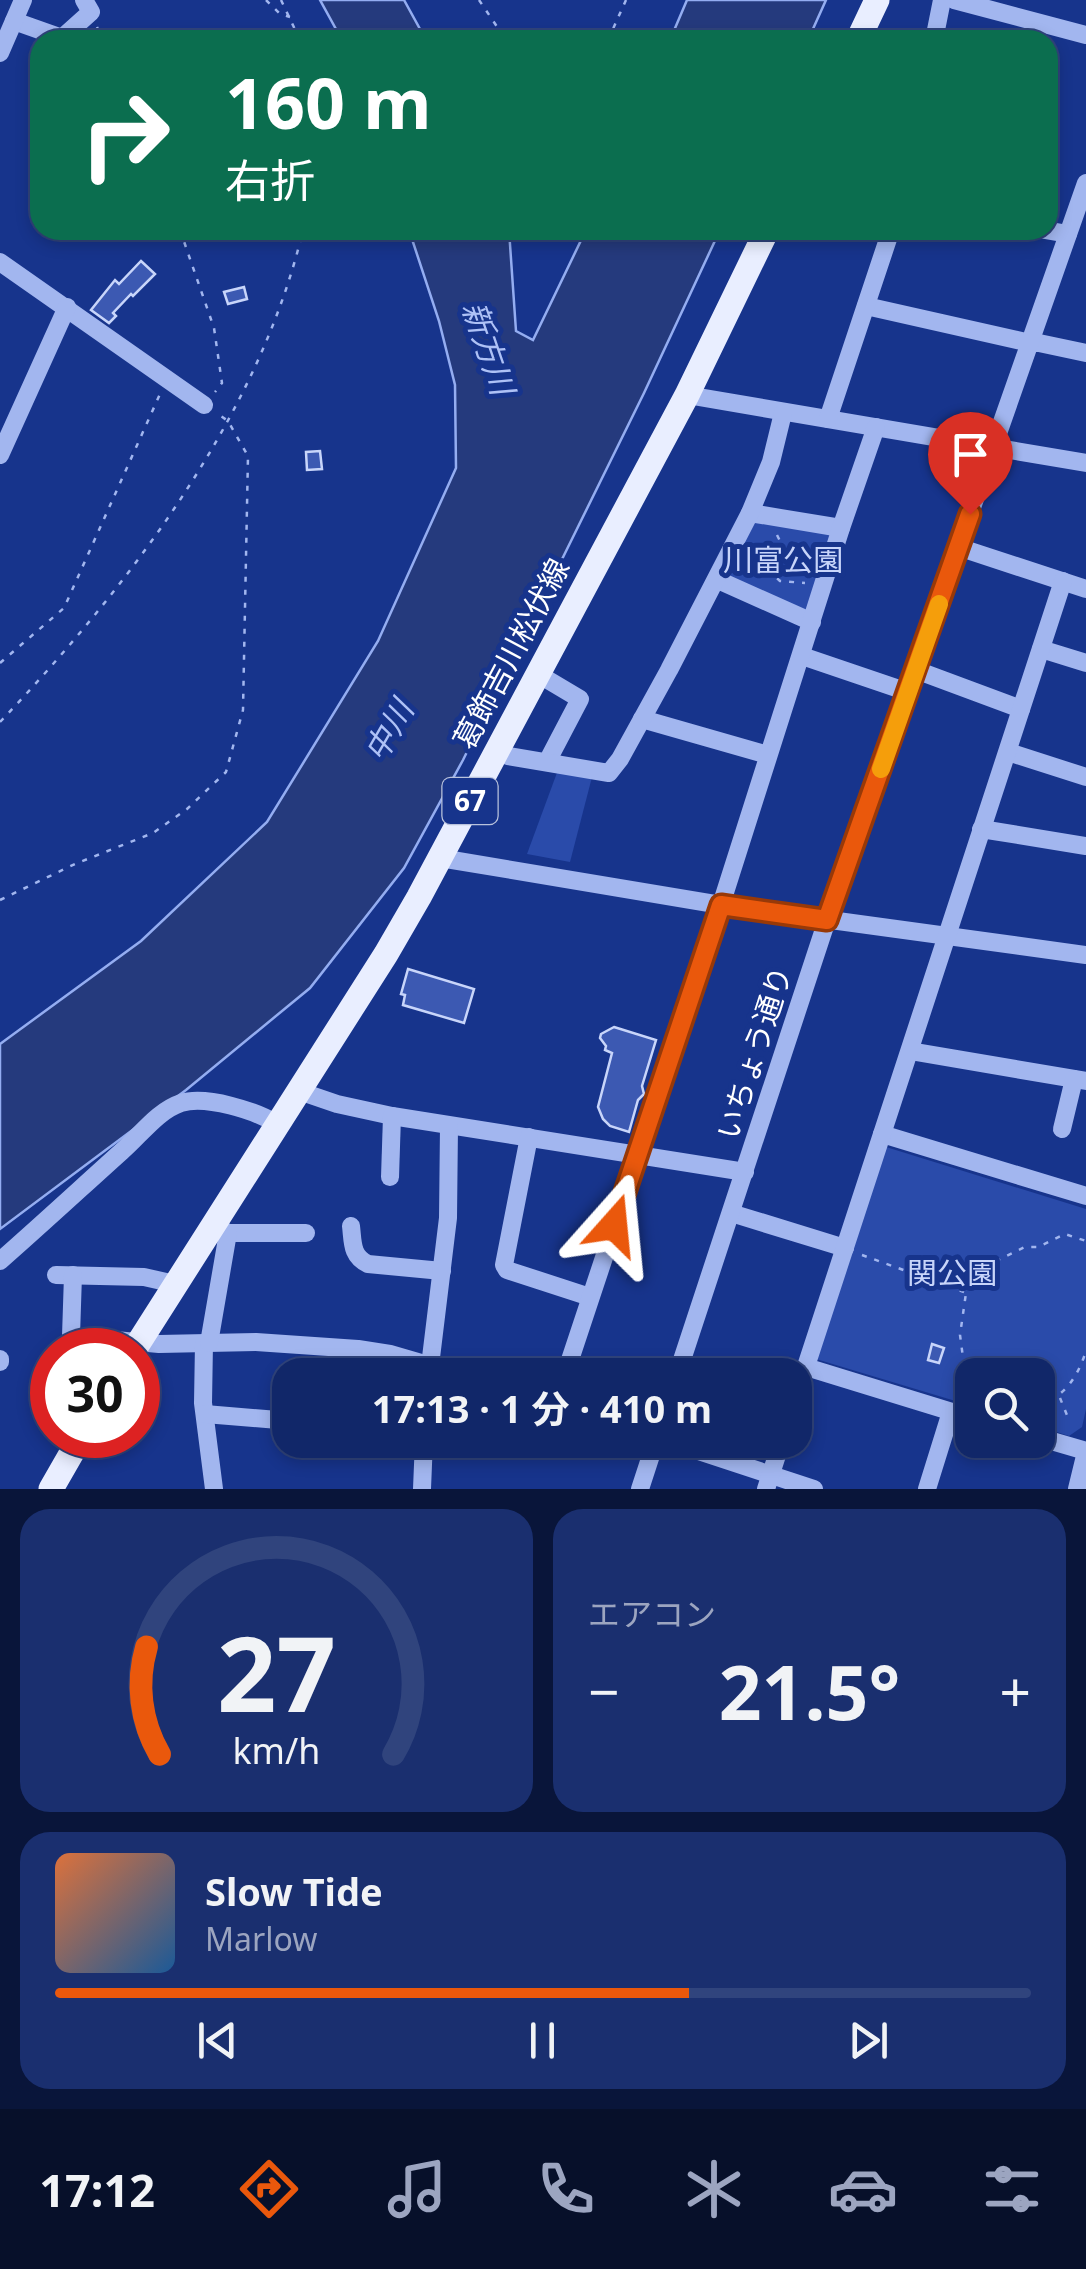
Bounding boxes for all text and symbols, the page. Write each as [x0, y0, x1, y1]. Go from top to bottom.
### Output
text: 160 m [225, 54, 432, 150]
icon: right [60, 70, 190, 200]
text: 右折 [225, 149, 315, 210]
water label: 新方川 [453, 295, 526, 403]
pin [928, 412, 1013, 515]
icon: arrive [943, 427, 998, 482]
park label: 川富公園 [723, 539, 843, 580]
street label: 葛飾吉川松伏線 [443, 551, 578, 756]
water label: 中川 [353, 689, 424, 769]
road number: 67 [442, 778, 498, 824]
street label: いちょう通り [706, 961, 801, 1144]
position arrow [562, 1173, 666, 1277]
park label: 関公園 [907, 1252, 997, 1293]
speed limit sign: 30 [30, 1328, 160, 1458]
map controls [955, 1358, 1055, 1458]
button: search [955, 1358, 1055, 1458]
text: 17:13 · 1 分 · 410 m [372, 1382, 712, 1434]
text: エアコン [588, 1592, 716, 1635]
text: 27 [217, 1601, 336, 1742]
text: 21.5° [719, 1640, 900, 1742]
text: − [588, 1653, 619, 1728]
text: + [1000, 1653, 1031, 1728]
text: km/h [233, 1726, 320, 1774]
text: Slow Tide [205, 1865, 383, 1917]
text: Marlow [205, 1917, 317, 1960]
icon: previous [190, 2013, 245, 2068]
icon: pause [515, 2013, 570, 2068]
icon: next [841, 2013, 896, 2068]
icon: directions [234, 2154, 304, 2224]
icon: music [382, 2154, 452, 2224]
icon: phone [531, 2154, 601, 2224]
icon: climate [679, 2154, 749, 2224]
icon: car [828, 2154, 898, 2224]
icon: filters [977, 2154, 1047, 2224]
text: 17:12 [39, 2159, 155, 2220]

